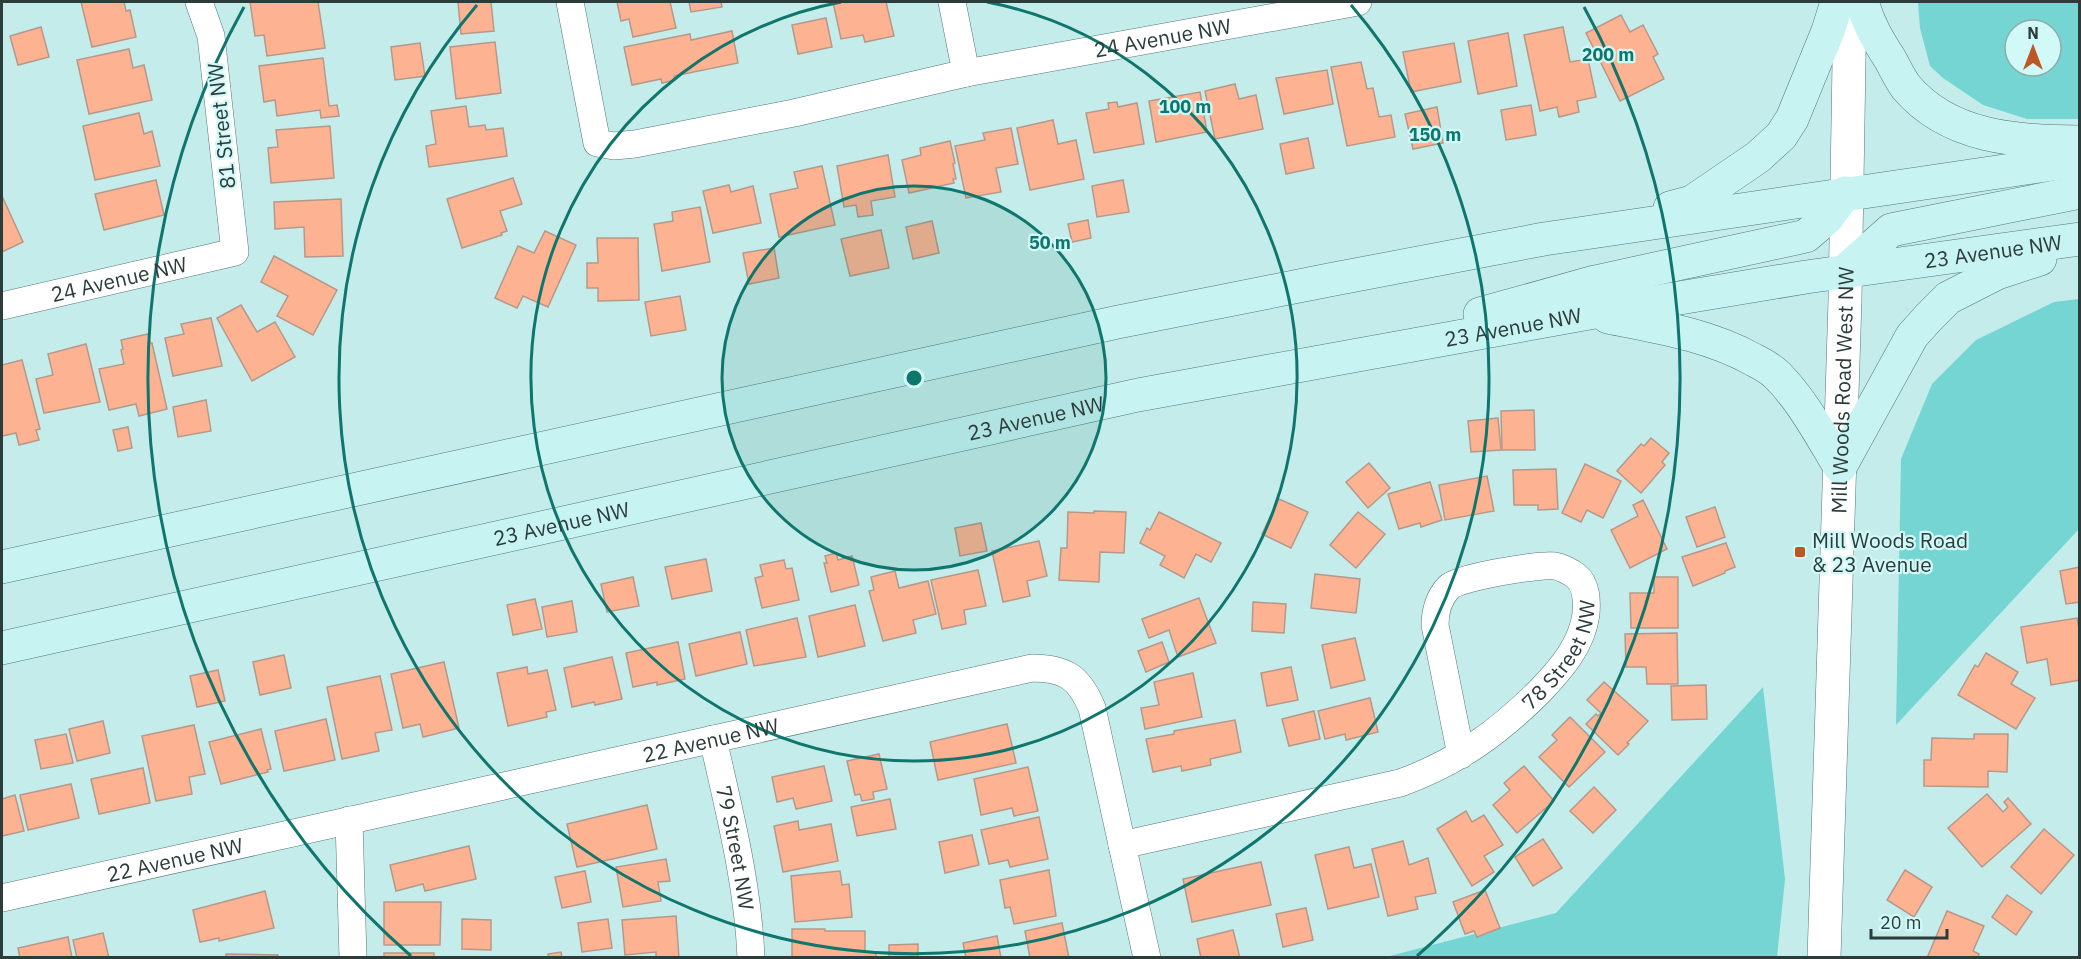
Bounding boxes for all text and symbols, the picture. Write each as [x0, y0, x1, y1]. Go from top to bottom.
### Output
street label: 24 Avenue NW [1091, 11, 1233, 64]
north arrow [2003, 18, 2063, 78]
text: N [2027, 23, 2039, 43]
text: 200 m [1582, 43, 1634, 66]
street label: 81 Street NW [200, 61, 242, 190]
text: 100 m [1159, 95, 1211, 118]
text: 150 m [1409, 123, 1461, 146]
street label: 23 Avenue NW [1922, 228, 2064, 274]
text: 50 m [1029, 231, 1071, 254]
street label: 24 Avenue NW [48, 250, 190, 308]
street label: Mill Woods Road West NW [1824, 266, 1860, 514]
street label: 23 Avenue NW [1442, 301, 1584, 353]
centre of rings [904, 368, 924, 388]
street label: 23 Avenue NW [965, 389, 1107, 447]
street label: 23 Avenue NW [490, 495, 632, 552]
place label: Mill Woods Road & 23 Avenue [1812, 526, 1968, 578]
marker: Mill Woods Road & 23 Avenue [1793, 545, 1807, 559]
street label: 78 Street NW [1515, 599, 1601, 716]
street label: 22 Avenue NW [640, 711, 782, 769]
street label: 79 Street NW [710, 783, 761, 912]
street label: 22 Avenue NW [104, 831, 246, 888]
scale bar [1871, 902, 1948, 940]
text: 20 m [1880, 911, 1922, 934]

